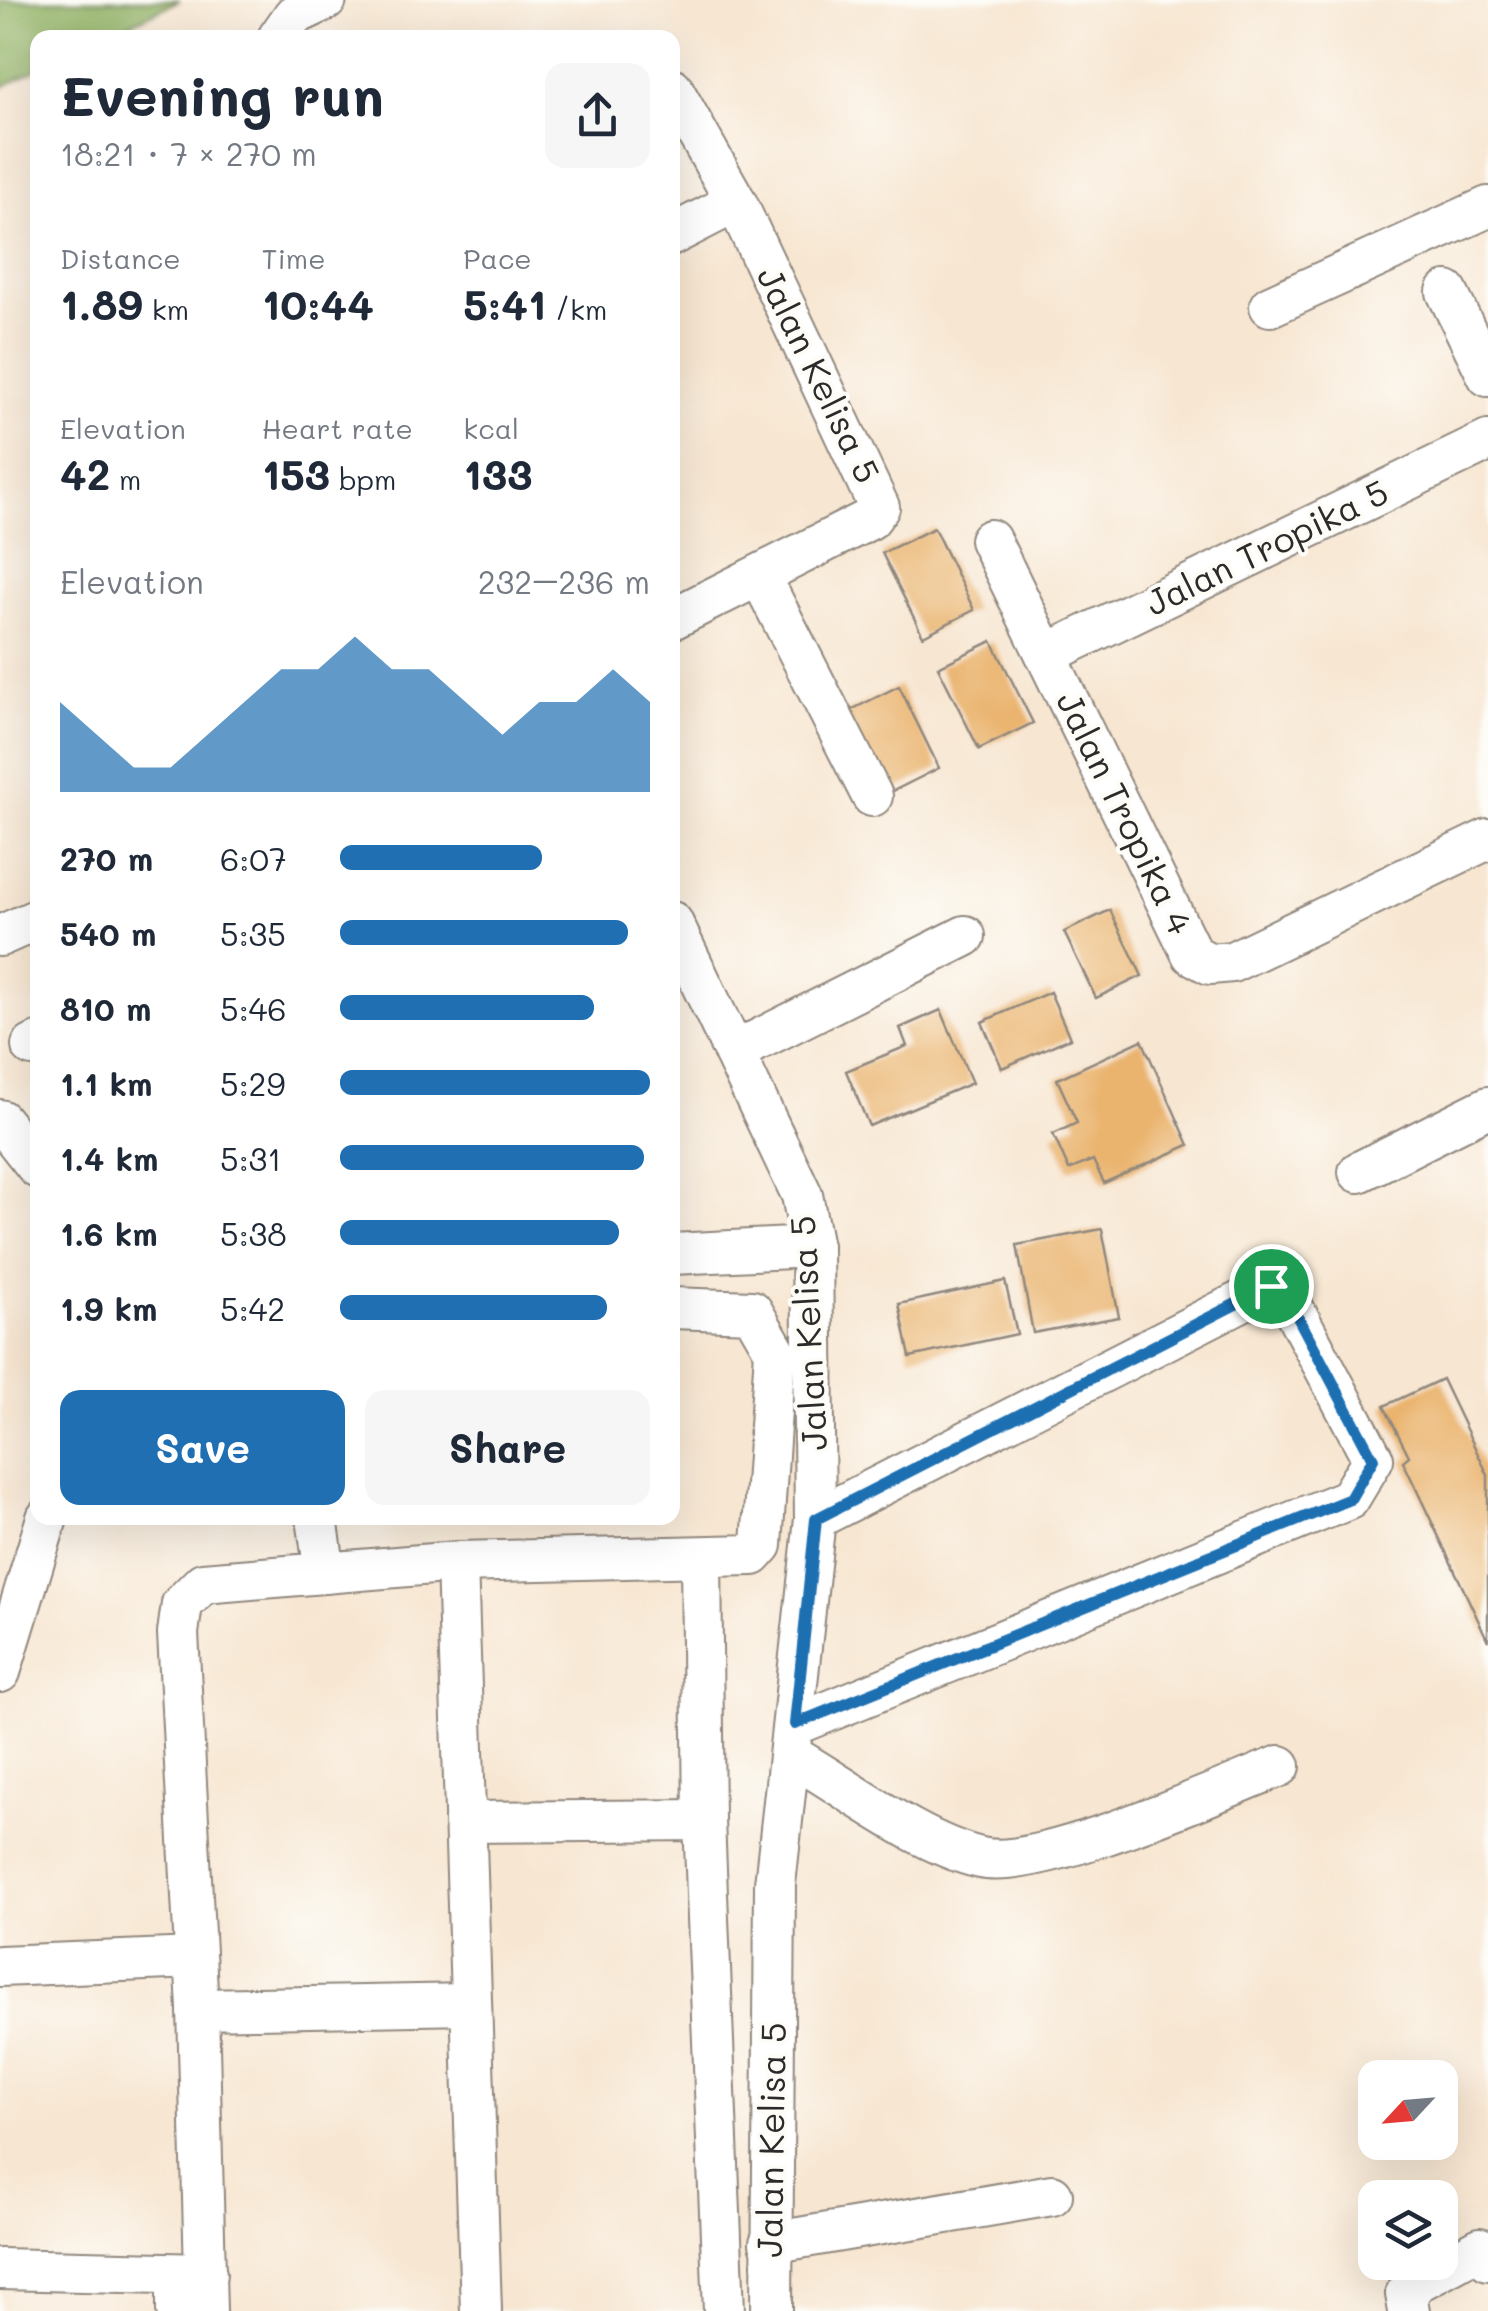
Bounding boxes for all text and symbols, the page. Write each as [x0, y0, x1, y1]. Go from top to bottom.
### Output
text: Evening run [60, 58, 384, 130]
button: share [545, 63, 650, 168]
text: 18:21 · 7 × 270 m [60, 132, 317, 174]
text: Distance [60, 240, 181, 276]
text: Time [262, 240, 325, 276]
text: Pace [463, 240, 532, 276]
street label: Jalan Kelisa 5 [748, 258, 892, 490]
text: 1.89 [60, 276, 143, 331]
text: 10:44 [262, 276, 374, 331]
text: 5:41 [463, 276, 546, 331]
text: km [143, 291, 189, 327]
text: /km [546, 291, 607, 327]
text: Elevation [60, 410, 186, 446]
text: Heart rate [262, 410, 413, 446]
text: kcal [463, 410, 519, 446]
text: 42 [60, 446, 110, 501]
text: 153 [262, 446, 330, 501]
text: 133 [463, 446, 532, 501]
text: m [110, 461, 141, 497]
text: bpm [330, 461, 396, 497]
street label: Jalan Tropika 5 [1137, 468, 1395, 625]
text: Elevation [60, 560, 204, 602]
text: 232–236 m [478, 560, 650, 602]
street label: Jalan Tropika 4 [1047, 683, 1205, 941]
text: 270 m [60, 837, 153, 879]
text: 6:07 [220, 837, 287, 879]
text: 540 m [60, 912, 156, 954]
text: 5:35 [220, 912, 286, 954]
text: 810 m [60, 987, 152, 1029]
text: 5:46 [220, 987, 287, 1029]
text: 1.1 km [60, 1062, 152, 1104]
text: 5:29 [220, 1062, 285, 1104]
text: 1.4 km [60, 1137, 159, 1179]
text: 5:31 [220, 1137, 282, 1179]
text: 1.6 km [60, 1212, 158, 1254]
text: 5:38 [220, 1212, 287, 1254]
street label: Jalan Kelisa 5 [778, 1215, 836, 1452]
pin [1229, 1244, 1314, 1329]
icon: arrive [1244, 1259, 1299, 1314]
text: 1.9 km [60, 1287, 157, 1329]
text: 5:42 [220, 1287, 285, 1329]
button: Save [60, 1390, 345, 1505]
button: Share [365, 1390, 650, 1505]
street label: Jalan Kelisa 5 [745, 2022, 795, 2258]
north arrow [1358, 2060, 1458, 2160]
map controls [1358, 2060, 1458, 2280]
button: layers [1358, 2180, 1458, 2280]

